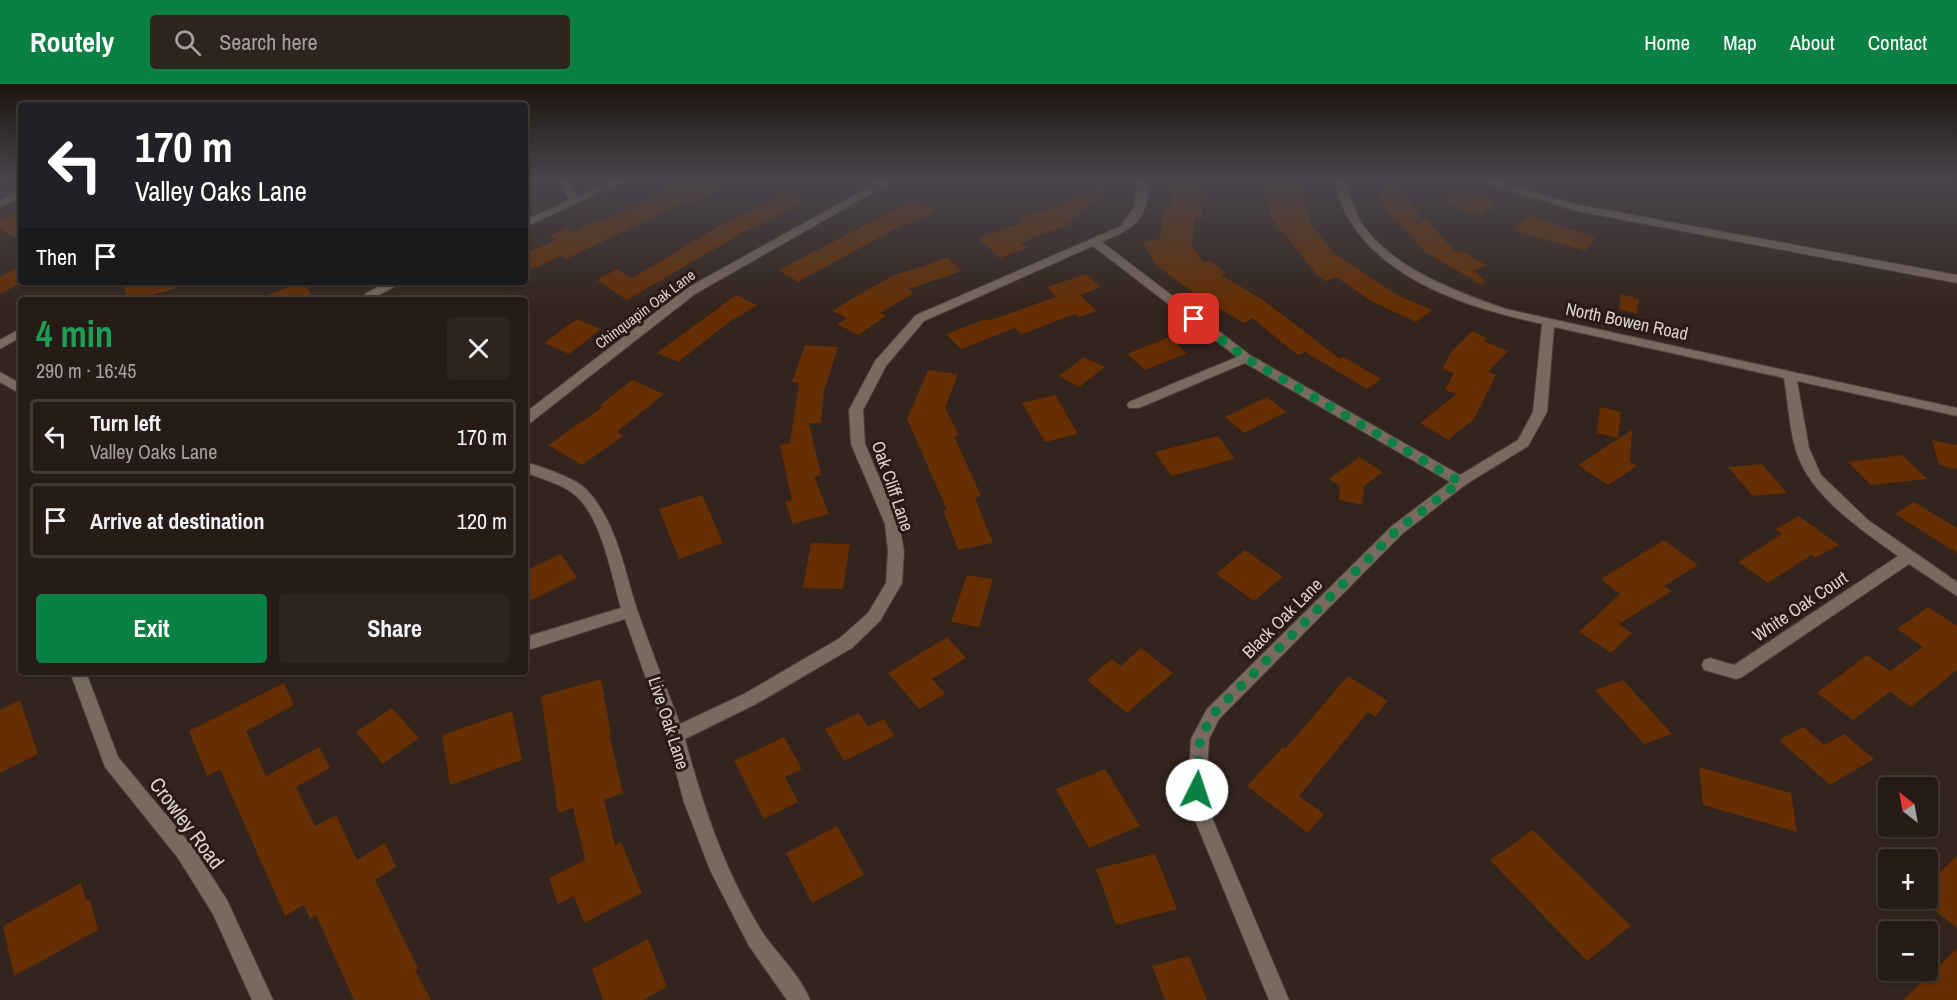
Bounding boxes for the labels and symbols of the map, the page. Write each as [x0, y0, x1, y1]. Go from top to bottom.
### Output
street label: Chinquapin Oak Lane [591, 264, 700, 354]
pin [1168, 293, 1219, 344]
street label: North Bowen Road [1563, 296, 1691, 346]
street label: Oak Cliff Lane [866, 437, 920, 535]
street label: White Oak Court [1747, 565, 1853, 647]
street label: Black Oak Lane [1236, 572, 1328, 664]
street label: Live Oak Lane [642, 673, 696, 773]
position arrow [1165, 758, 1229, 822]
street label: Crowley Road [143, 771, 231, 875]
north arrow [1878, 777, 1938, 837]

